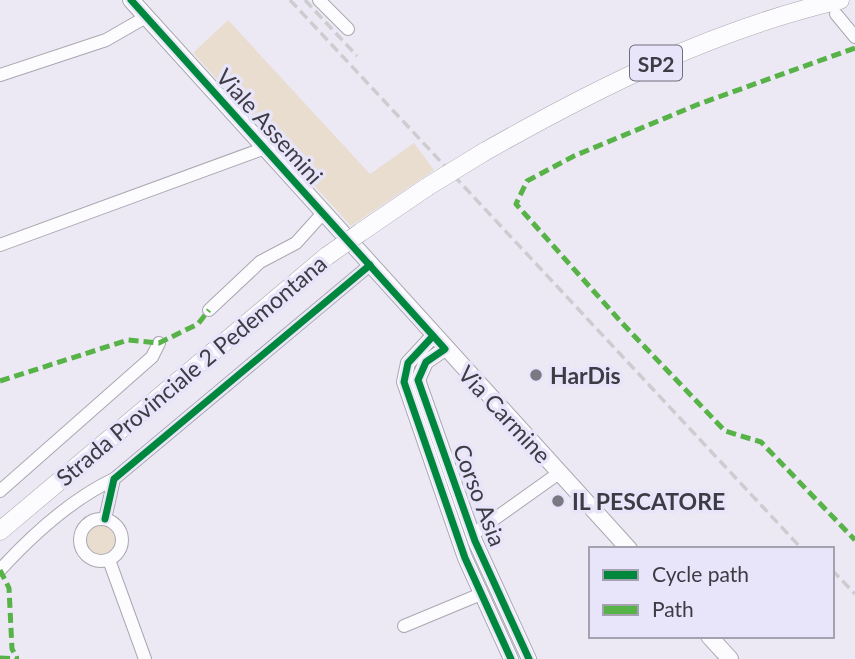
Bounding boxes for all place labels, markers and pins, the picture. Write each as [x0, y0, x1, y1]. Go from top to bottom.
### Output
place label: HarDis [550, 361, 621, 389]
marker: HarDis [528, 367, 544, 383]
place label: IL PESCATORE [572, 487, 725, 515]
marker: IL PESCATORE [550, 493, 566, 509]

